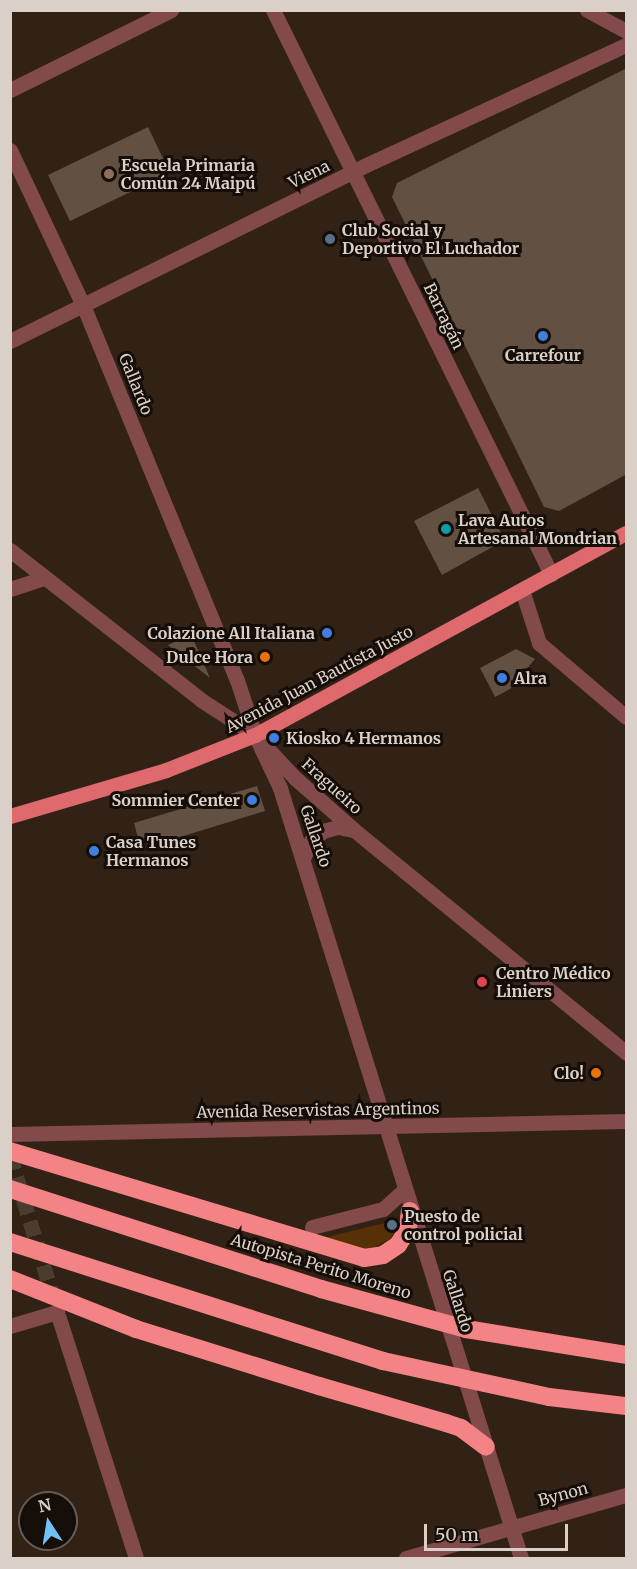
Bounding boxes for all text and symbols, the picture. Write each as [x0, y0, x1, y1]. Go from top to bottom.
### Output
place label: Escuela Primaria Común 24 Maipú [121, 155, 255, 193]
street label: Viena [285, 156, 333, 192]
marker: Escuela Primaria Común 24 Maipú [102, 167, 116, 181]
place label: Club Social y Deportivo El Luchador [342, 220, 519, 258]
marker: Club Social y Deportivo El Luchador [323, 232, 337, 246]
street label: Barragán [420, 280, 468, 352]
marker: Carrefour [536, 329, 550, 343]
place label: Carrefour [505, 345, 581, 365]
street label: Gallardo [115, 350, 157, 418]
place label: Lava Autos Artesanal Mondrian [458, 510, 617, 548]
marker: Lava Autos Artesanal Mondrian [439, 522, 453, 536]
street label: Avenida Juan Bautista Justo [222, 621, 416, 737]
place label: Colazione All Italiana [148, 623, 315, 643]
marker: Colazione All Italiana [320, 626, 334, 640]
place label: Dulce Hora [166, 647, 253, 667]
marker: Dulce Hora [258, 650, 272, 664]
place label: Alra [514, 668, 547, 688]
marker: Alra [495, 671, 509, 685]
place label: Kiosko 4 Hermanos [286, 728, 441, 748]
marker: Kiosko 4 Hermanos [267, 731, 281, 745]
street label: Fragueiro [298, 754, 366, 818]
place label: Sommier Center [111, 790, 240, 810]
marker: Sommier Center [245, 793, 259, 807]
street label: Gallardo [296, 802, 336, 870]
place label: Casa Tunes Hermanos [106, 832, 196, 870]
marker: Casa Tunes Hermanos [87, 844, 101, 858]
place label: Centro Médico Liniers [496, 963, 610, 1001]
marker: Centro Médico Liniers [473, 973, 491, 991]
place label: Clo! [554, 1063, 584, 1083]
marker: Clo! [589, 1066, 603, 1080]
street label: Avenida Reservistas Argentinos [196, 1098, 440, 1122]
place label: Puesto de control policial [404, 1206, 523, 1244]
marker: Puesto de control policial [385, 1218, 399, 1232]
street label: Autopista Perito Moreno [229, 1229, 413, 1303]
street label: Gallardo [439, 1267, 477, 1335]
street label: Bynon [536, 1478, 590, 1510]
north arrow [18, 1491, 78, 1551]
text: N [36, 1494, 53, 1516]
scale bar [427, 1512, 571, 1550]
text: 50 m [435, 1523, 479, 1546]

